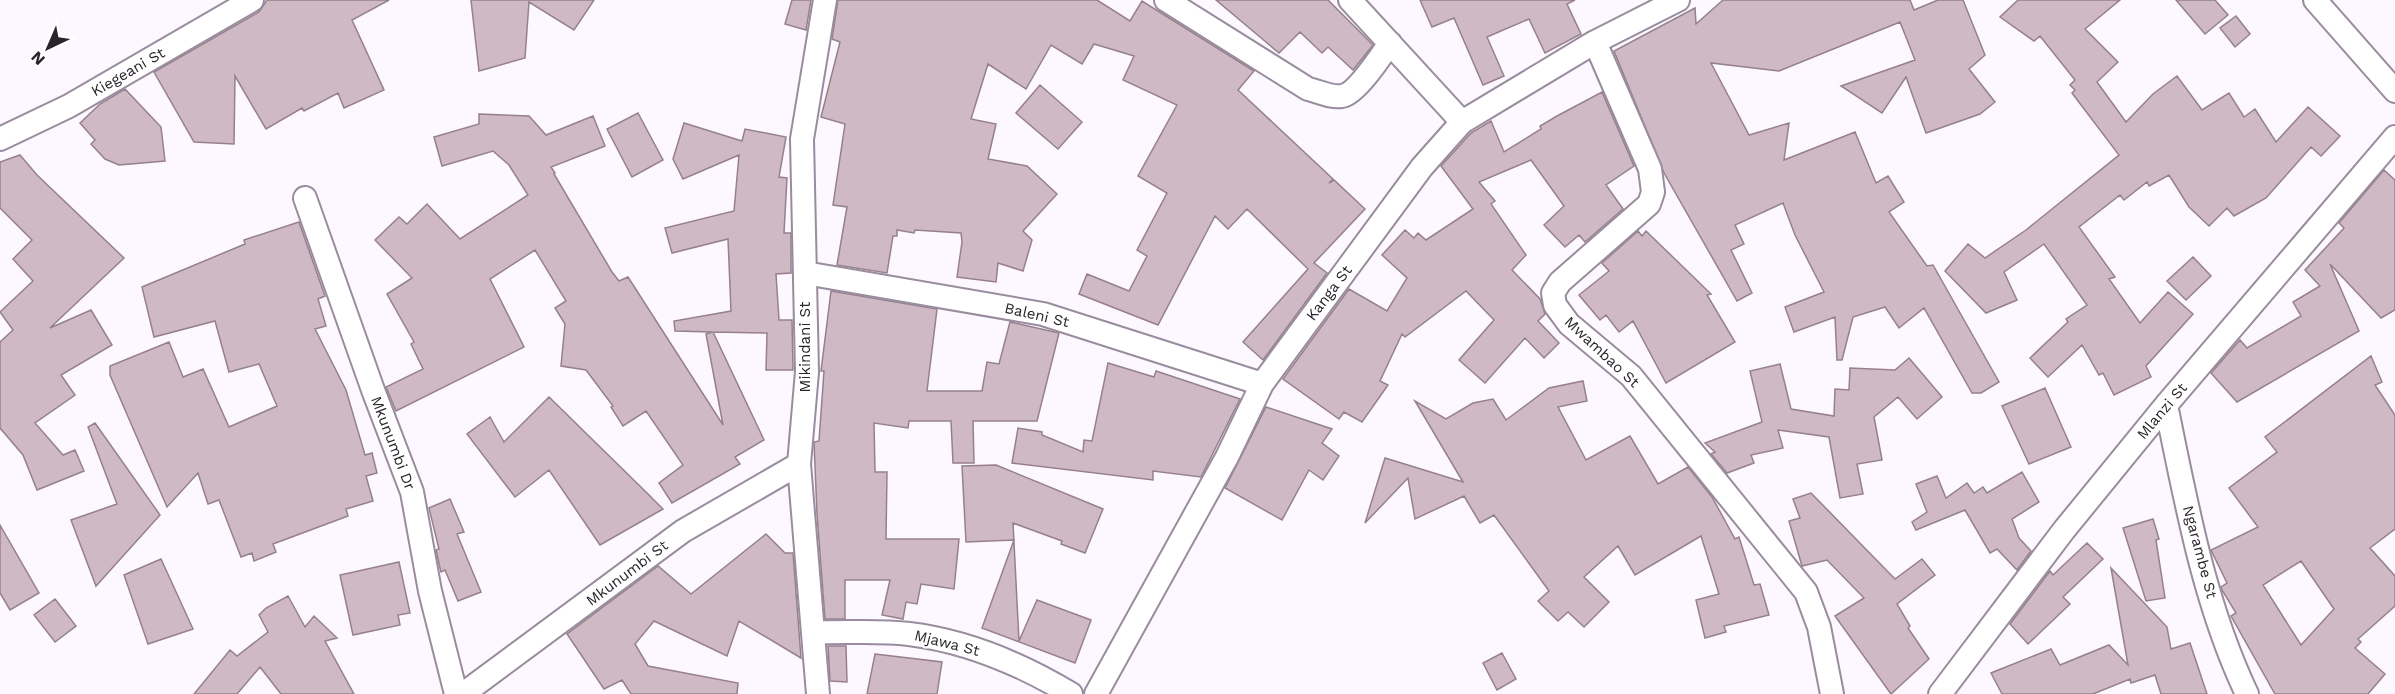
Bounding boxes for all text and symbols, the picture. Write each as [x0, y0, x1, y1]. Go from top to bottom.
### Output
north arrow [18, 18, 78, 78]
street label: Kiegeani St [88, 43, 169, 100]
text: N [27, 47, 49, 69]
street label: Kanga St [1302, 261, 1356, 324]
street label: Baleni St [1003, 299, 1072, 331]
street label: Mikindani St [796, 301, 814, 392]
street label: Mwambao St [1561, 313, 1644, 392]
street label: Mlanzi St [2133, 379, 2191, 443]
street label: Mkunumbi Dr [367, 394, 419, 492]
street label: Ngarambe St [2179, 504, 2221, 601]
street label: Mkunumbi St [583, 536, 672, 610]
street label: Mjawa St [912, 626, 982, 660]

